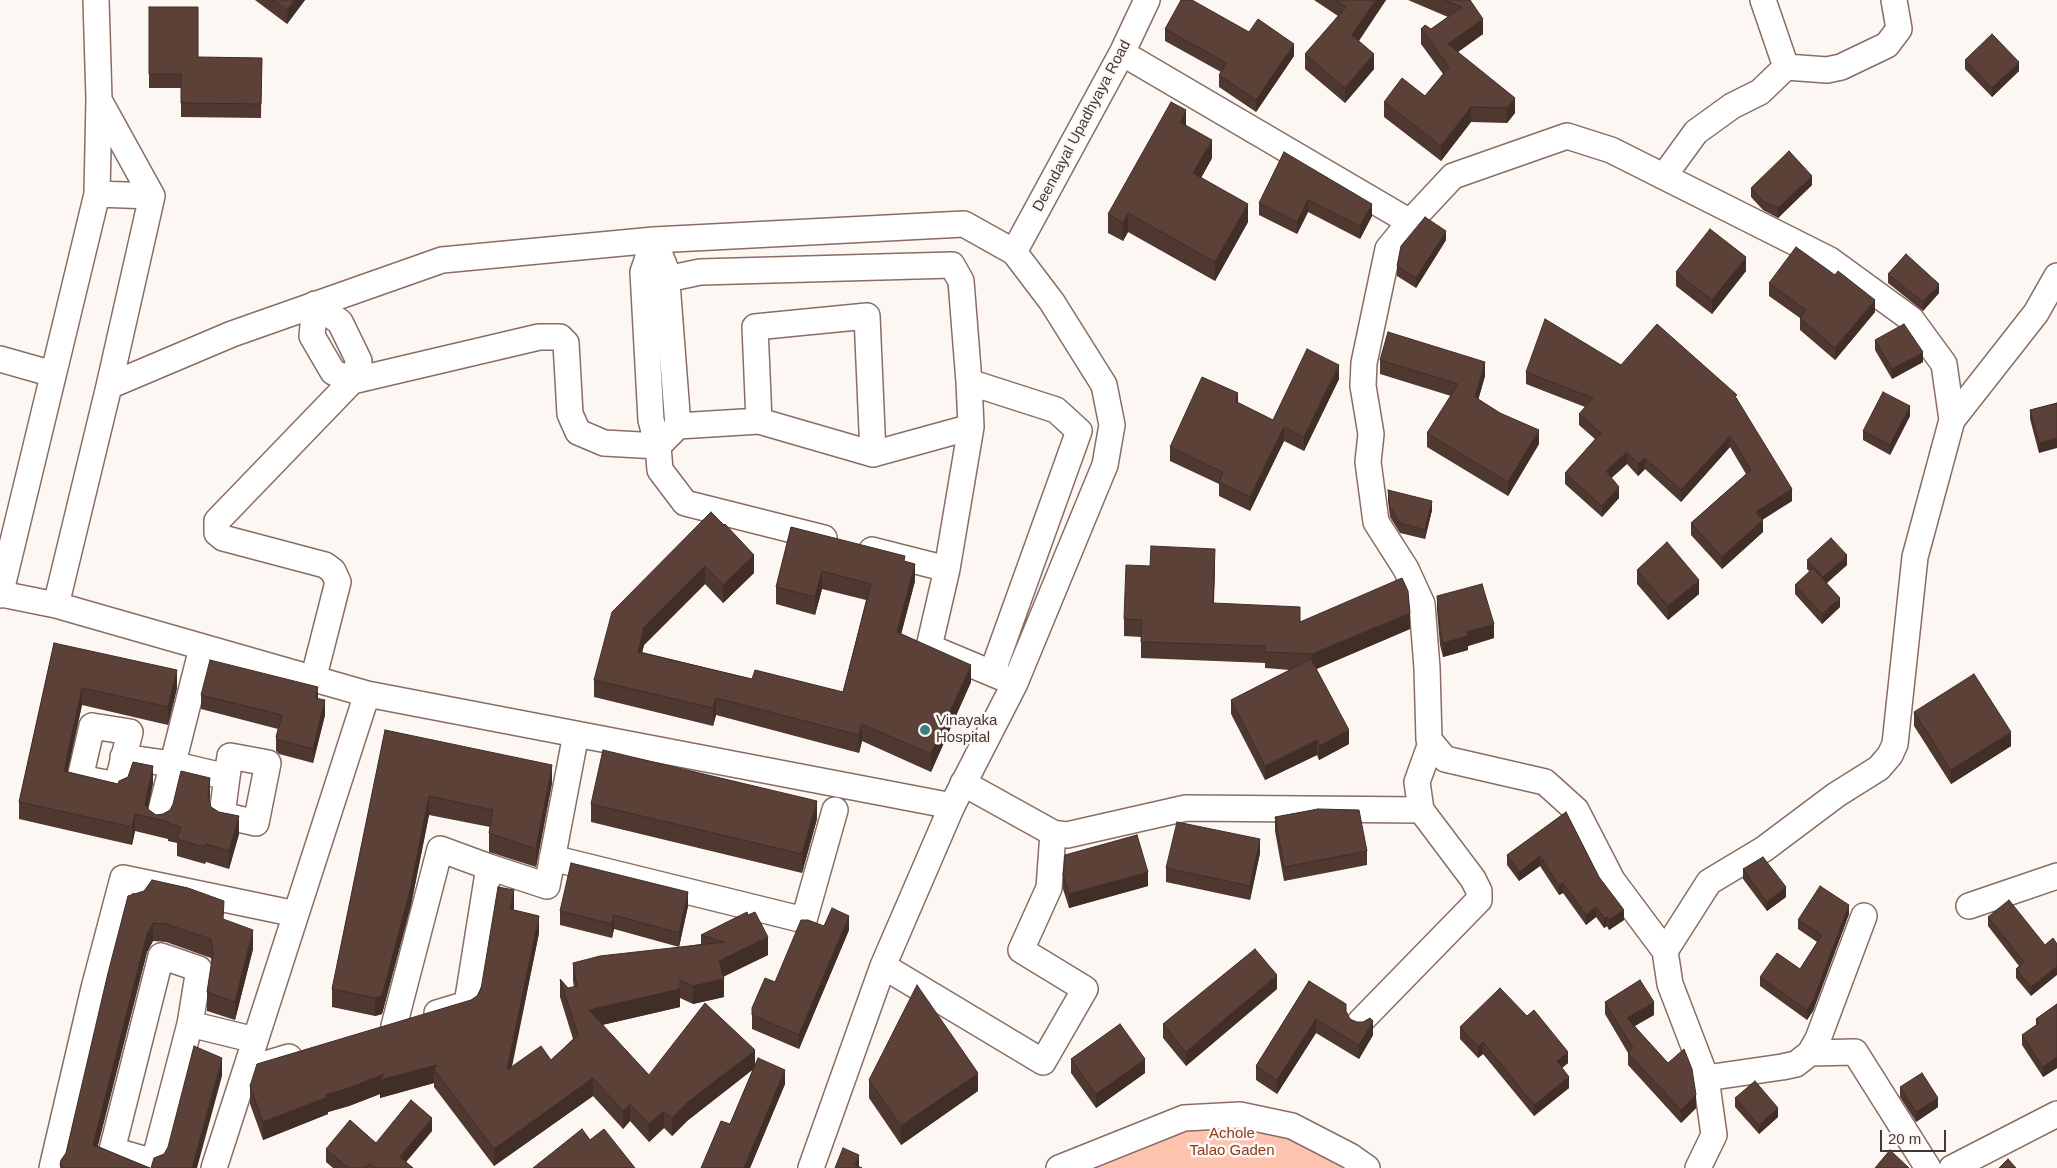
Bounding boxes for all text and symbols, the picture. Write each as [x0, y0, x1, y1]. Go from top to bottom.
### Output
street label: Deendayal Upadhyaya Road [1029, 37, 1135, 215]
place label: Vinayaka Hospital [936, 712, 997, 747]
marker: Vinayaka Hospital [918, 723, 932, 737]
scale bar [1882, 1120, 1948, 1152]
park label: Achole Talao Gaden [1189, 1125, 1275, 1160]
text: 20 m [1888, 1130, 1921, 1147]

